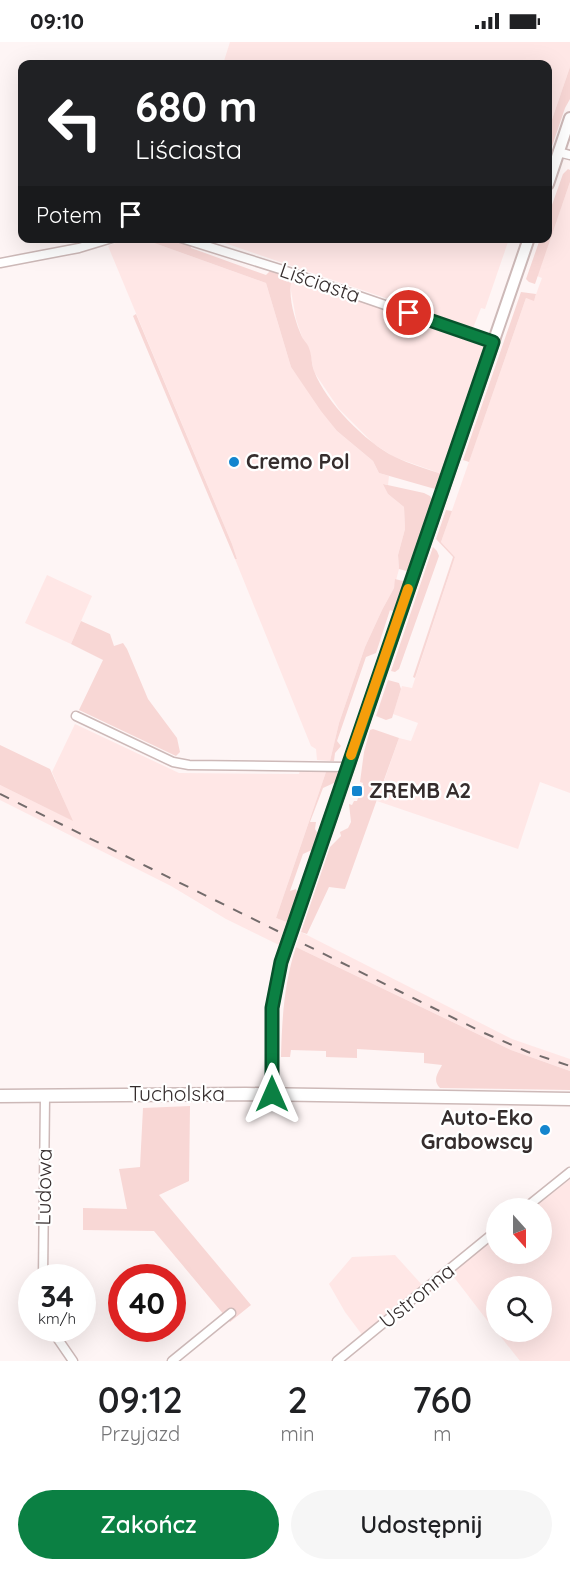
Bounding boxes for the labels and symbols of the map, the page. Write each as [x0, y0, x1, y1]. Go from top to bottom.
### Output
street label: Liściasta [277, 256, 364, 308]
pin [383, 287, 434, 338]
place label: Cremo Pol [246, 448, 350, 474]
marker: Cremo Pol [227, 455, 241, 469]
place label: ZREMB A2 [369, 777, 471, 803]
marker: ZREMB A2 [350, 784, 364, 798]
position arrow [240, 1062, 304, 1126]
street label: Tucholska [129, 1080, 225, 1106]
place label: Auto-Eko Grabowscy [421, 1104, 533, 1154]
marker: Auto-Eko Grabowscy [538, 1123, 552, 1137]
street label: Ludowa [29, 1148, 57, 1226]
north arrow [486, 1198, 552, 1264]
street label: Ustronna [374, 1257, 459, 1333]
speed limit sign: 40 [108, 1264, 186, 1342]

